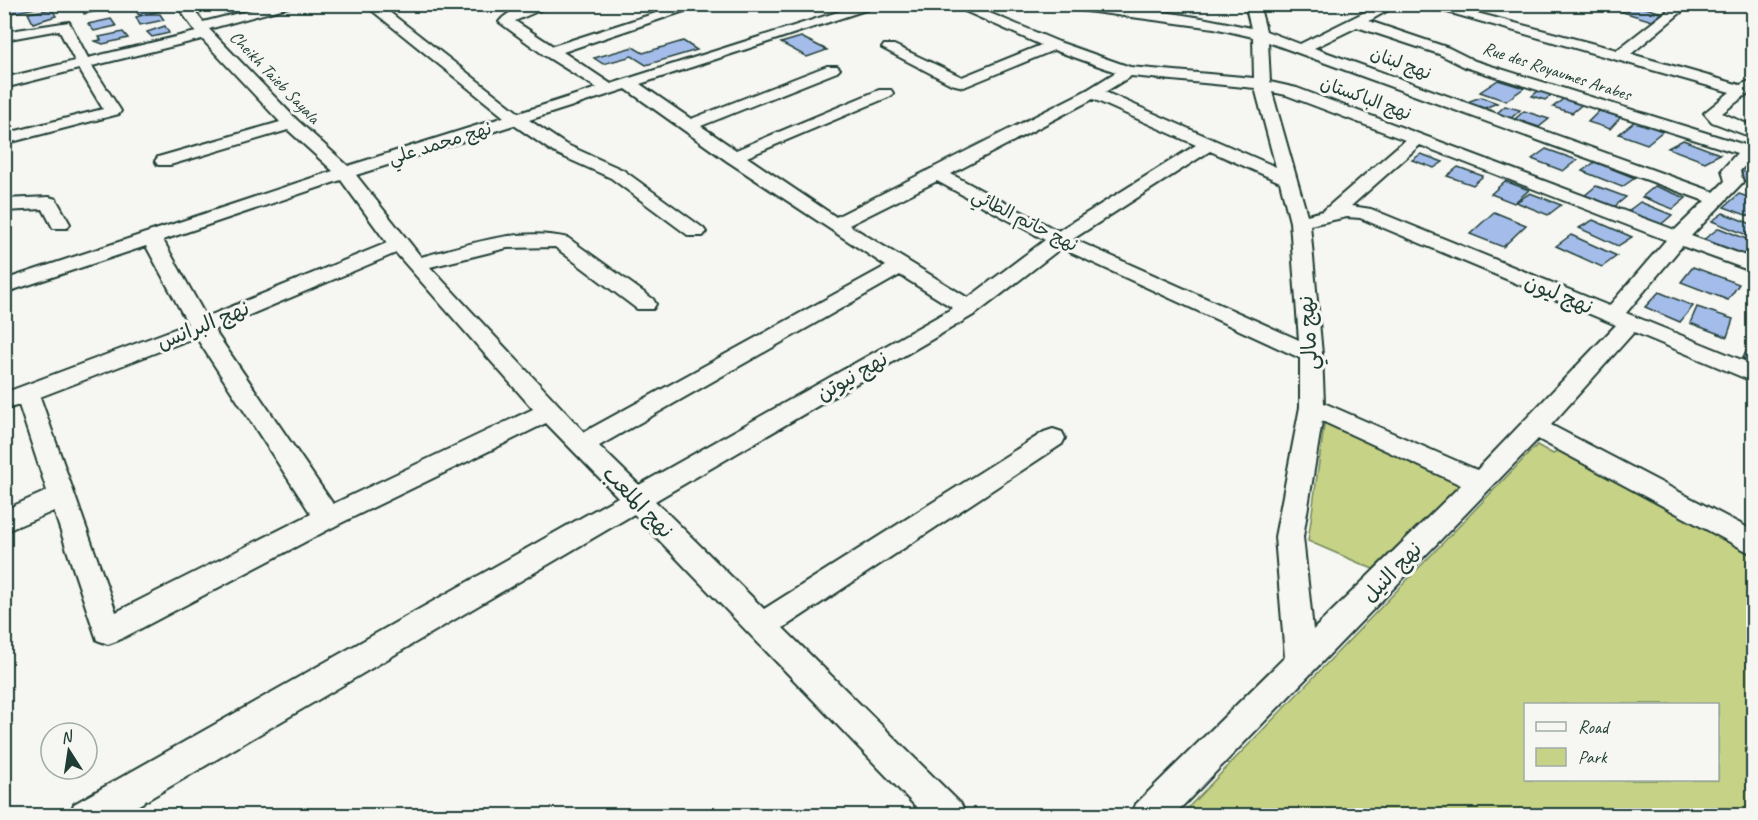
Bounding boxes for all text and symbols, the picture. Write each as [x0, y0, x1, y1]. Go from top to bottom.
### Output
street label: Cheikh Taieb Sayala [225, 26, 326, 129]
street label: Rue des Royaumes Arabes [1480, 37, 1636, 106]
street label: نهج لبنان [1367, 42, 1435, 85]
street label: نهج الباكستان [1317, 71, 1414, 126]
street label: نهج محمد علي [386, 117, 496, 174]
street label: نهج حاتم الطائي [966, 184, 1082, 261]
street label: نهج ليون [1521, 268, 1597, 321]
street label: نهج مالي [1292, 294, 1330, 371]
street label: نهج البرانس [153, 295, 253, 356]
street label: نهج نيوتن [812, 345, 893, 408]
street label: نهج الملعب [596, 460, 679, 544]
street label: نهج النيل [1357, 536, 1428, 609]
legend [1524, 703, 1719, 781]
text: Road [1578, 716, 1611, 738]
north arrow [39, 721, 99, 781]
text: N [59, 726, 76, 748]
text: Park [1578, 746, 1608, 768]

